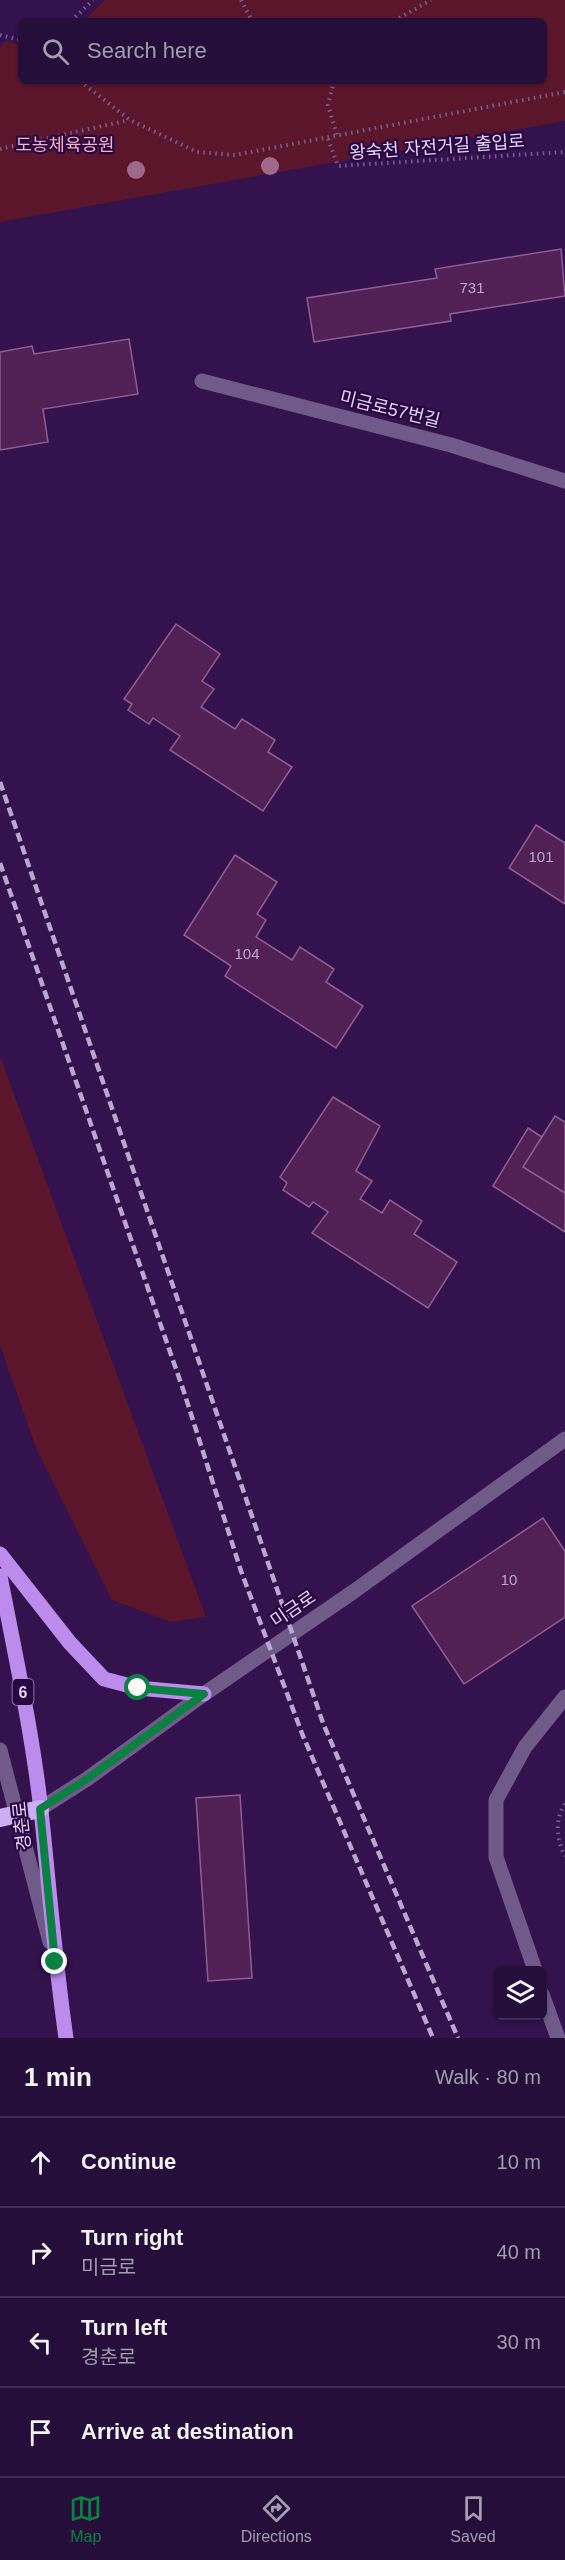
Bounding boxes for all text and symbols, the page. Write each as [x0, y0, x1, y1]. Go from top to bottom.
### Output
search box [18, 18, 547, 84]
icon: search [39, 35, 72, 68]
text: Search here [87, 38, 207, 63]
street label: 왕숙천 자전거길 출입로 [349, 131, 525, 163]
park label: 도농체육공원 [15, 135, 115, 155]
house number: 731 [459, 279, 485, 296]
street label: 미금로57번길 [338, 387, 442, 431]
house number: 101 [528, 848, 554, 865]
house number: 104 [234, 945, 260, 962]
house number: 10 [501, 1571, 517, 1588]
street label: 미금로 [267, 1587, 319, 1631]
route start [124, 1674, 150, 1700]
road number: 6 [12, 1679, 34, 1705]
street label: 경춘로 [9, 1800, 35, 1852]
route end [41, 1948, 67, 1974]
map controls [493, 1966, 547, 2020]
button: layers [493, 1966, 547, 2020]
text: 1 min [24, 2062, 92, 2092]
text: Walk · 80 m [435, 2066, 541, 2088]
icon: ahead [24, 2146, 57, 2179]
text: Continue [81, 2149, 176, 2174]
text: 10 m [497, 2151, 541, 2173]
text: Turn right [81, 2225, 183, 2250]
icon: right [24, 2236, 57, 2269]
text: 40 m [497, 2241, 541, 2263]
text: 미금로 [81, 2256, 136, 2278]
text: Turn left [81, 2315, 167, 2340]
icon: left [24, 2326, 57, 2359]
text: 30 m [497, 2331, 541, 2353]
text: 경춘로 [81, 2346, 136, 2368]
icon: arrive [24, 2416, 57, 2449]
text: Arrive at destination [81, 2419, 294, 2444]
tab: Map [69, 2492, 102, 2546]
tab: Directions [241, 2492, 312, 2546]
tab: Saved [450, 2492, 496, 2546]

